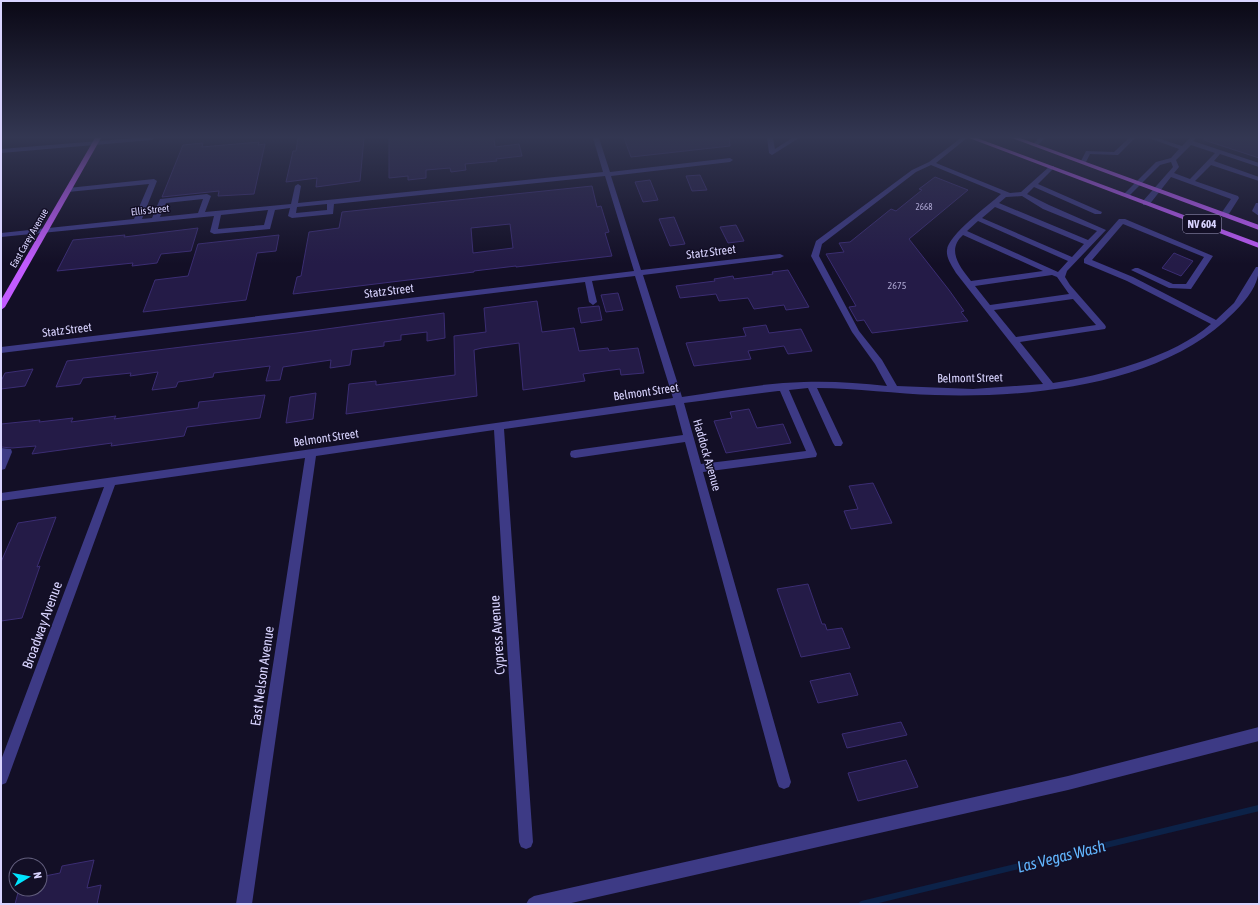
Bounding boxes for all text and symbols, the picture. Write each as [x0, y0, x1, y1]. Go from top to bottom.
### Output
street label: Ellis Street [130, 202, 170, 217]
house number: 2668 [916, 202, 932, 212]
street label: East Carey Avenue [8, 206, 51, 270]
road number: NV 604 [1183, 215, 1221, 233]
street label: Statz Street [685, 242, 737, 262]
house number: 2675 [888, 280, 907, 291]
street label: Statz Street [363, 281, 415, 301]
street label: Statz Street [41, 320, 93, 340]
street label: Belmont Street [937, 370, 1004, 386]
street label: Belmont Street [612, 380, 680, 404]
street label: Haddock Avenue [690, 417, 724, 493]
street label: Belmont Street [292, 426, 360, 450]
street label: Broadway Avenue [19, 579, 65, 671]
street label: Cypress Avenue [486, 595, 508, 675]
street label: East Nelson Avenue [247, 625, 277, 727]
water label: Las Vegas Wash [1015, 836, 1107, 877]
north arrow [8, 857, 48, 897]
text: N [31, 871, 44, 880]

